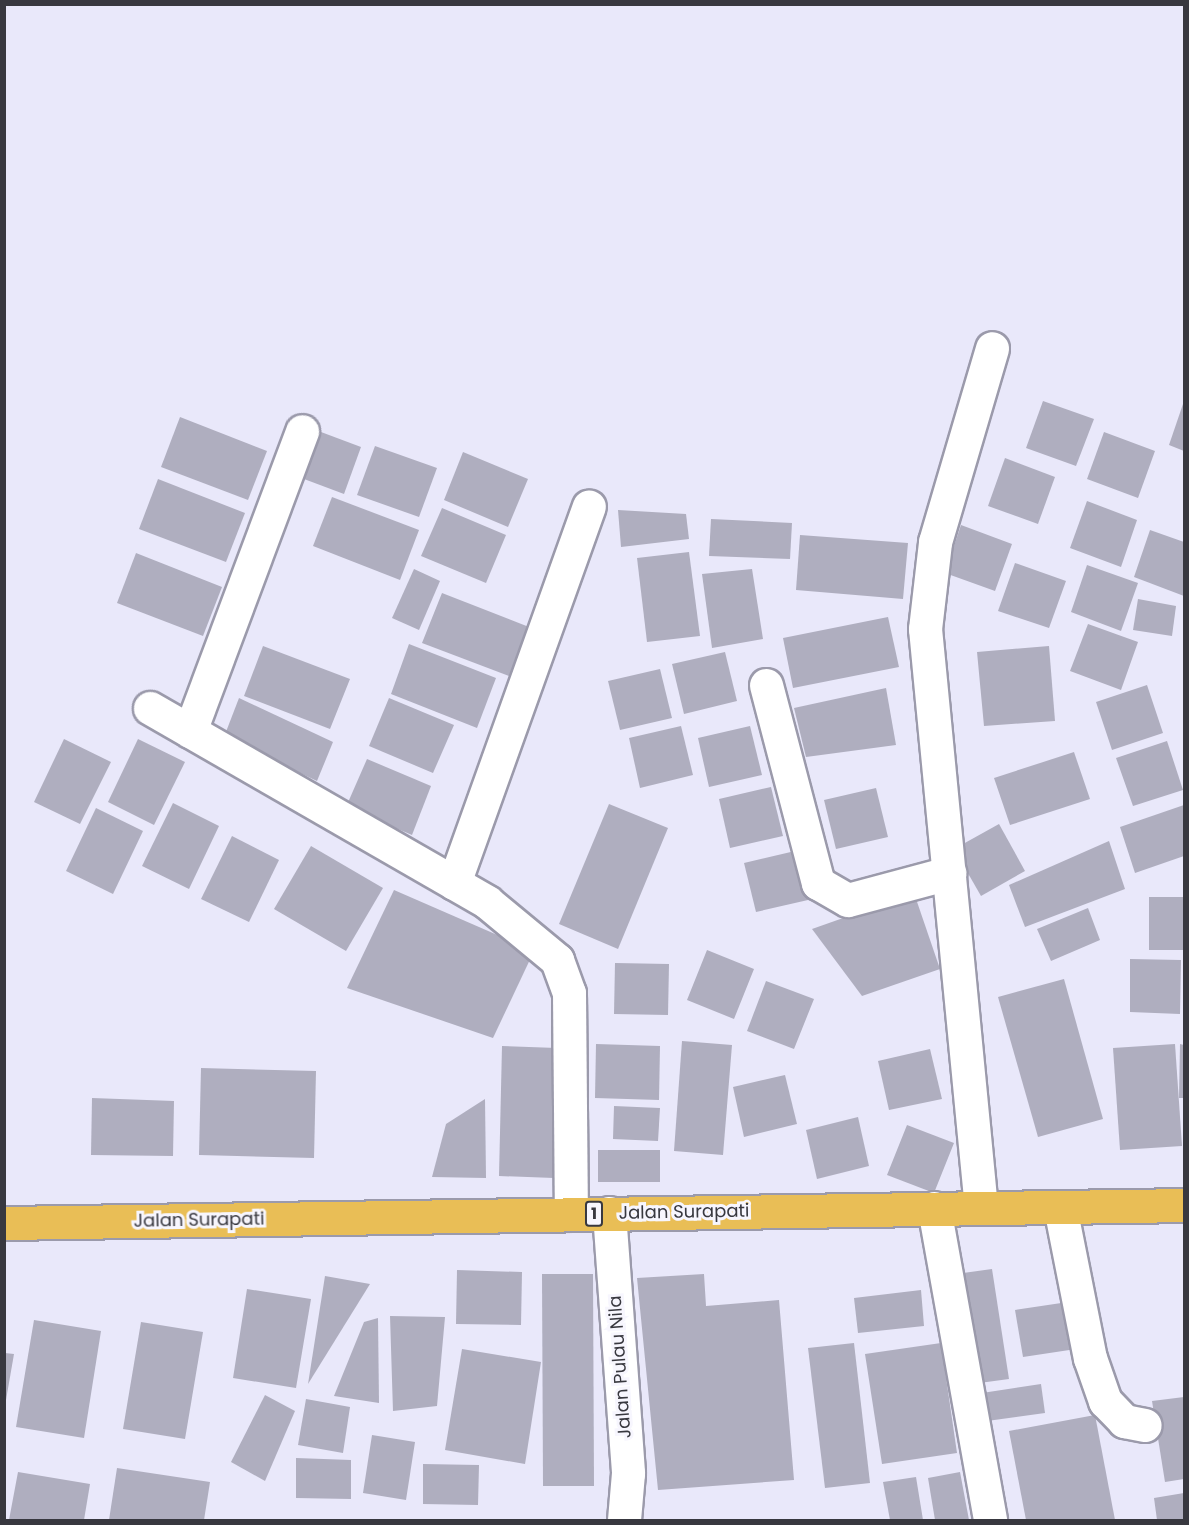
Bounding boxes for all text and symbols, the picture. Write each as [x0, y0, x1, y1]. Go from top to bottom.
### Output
street label: Jalan Surapati [618, 1200, 750, 1224]
road number: 1 [584, 1201, 604, 1227]
street label: Jalan Surapati [133, 1208, 265, 1232]
street label: Jalan Pulau Nila [604, 1295, 636, 1439]

